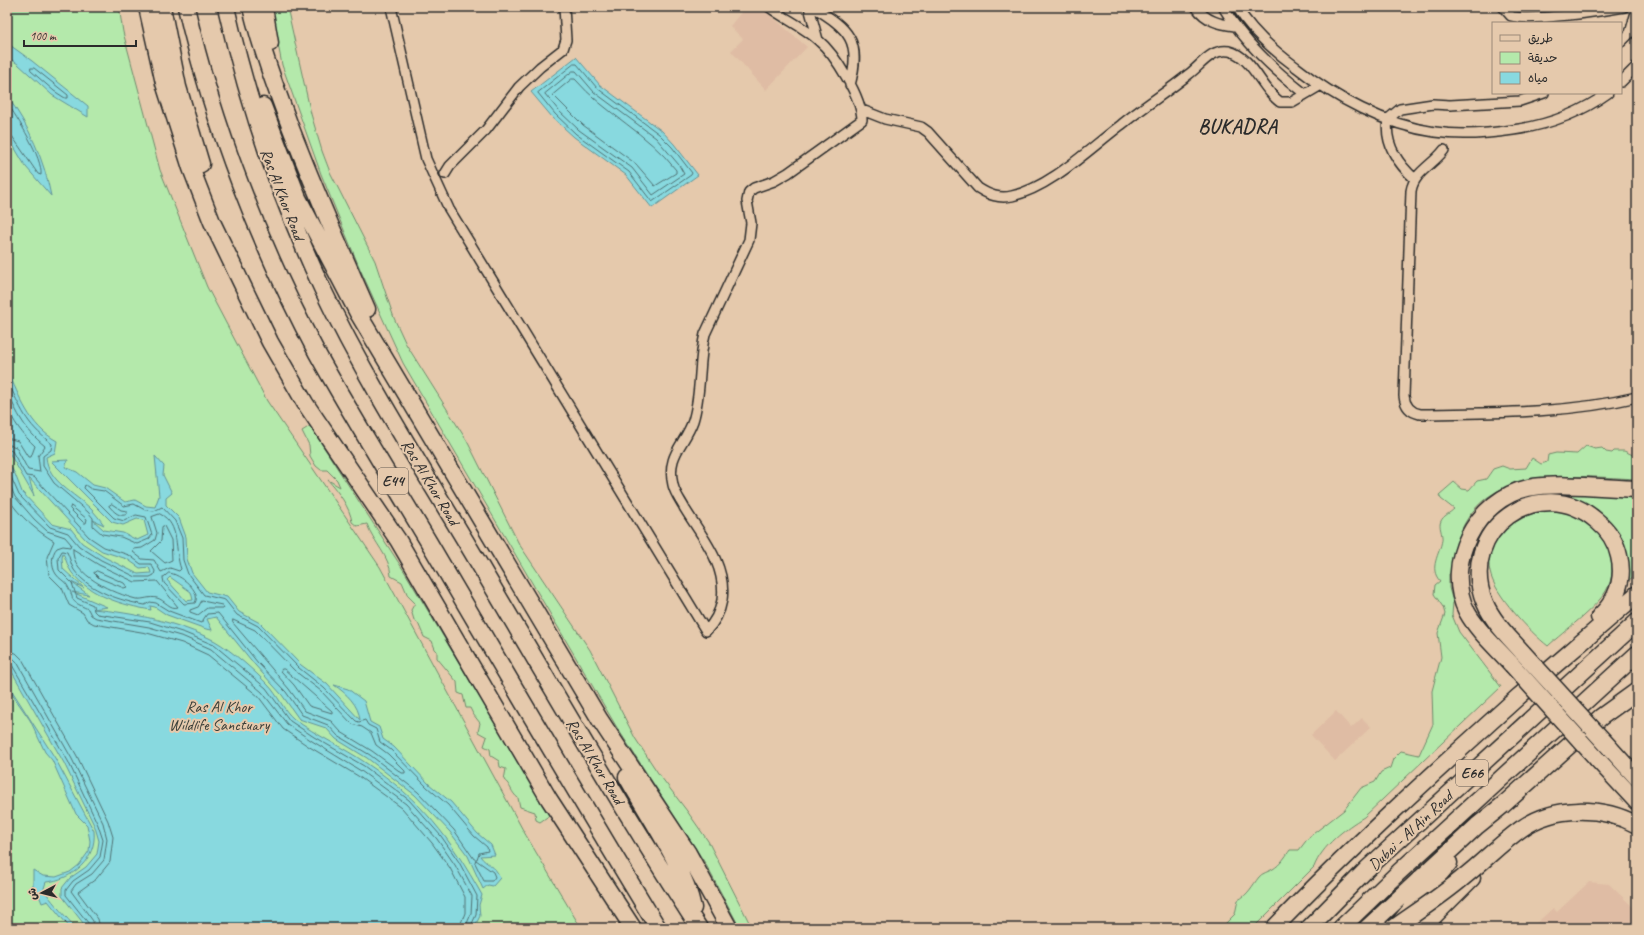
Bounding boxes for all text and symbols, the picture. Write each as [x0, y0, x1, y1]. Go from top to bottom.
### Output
scale bar [24, 22, 136, 48]
legend [1492, 22, 1622, 94]
text: 100 m [30, 28, 57, 44]
text: طريق [1528, 30, 1553, 46]
text: حديقة [1528, 50, 1557, 66]
text: مياه [1528, 70, 1548, 86]
district label: BUKADRA [1198, 114, 1278, 139]
street label: Ras Al Khor Road [255, 146, 310, 245]
street label: Ras Al Khor Road [397, 436, 465, 531]
road number: E44 [378, 468, 408, 494]
park label: Ras Al Khor Wildlife Sanctuary [169, 697, 271, 735]
street label: Ras Al Khor Road [562, 715, 630, 810]
road number: E66 [1456, 760, 1488, 786]
street label: Dubai - Al Ain Road [1364, 785, 1459, 875]
north arrow [22, 873, 62, 913]
text: ش [24, 887, 40, 901]

